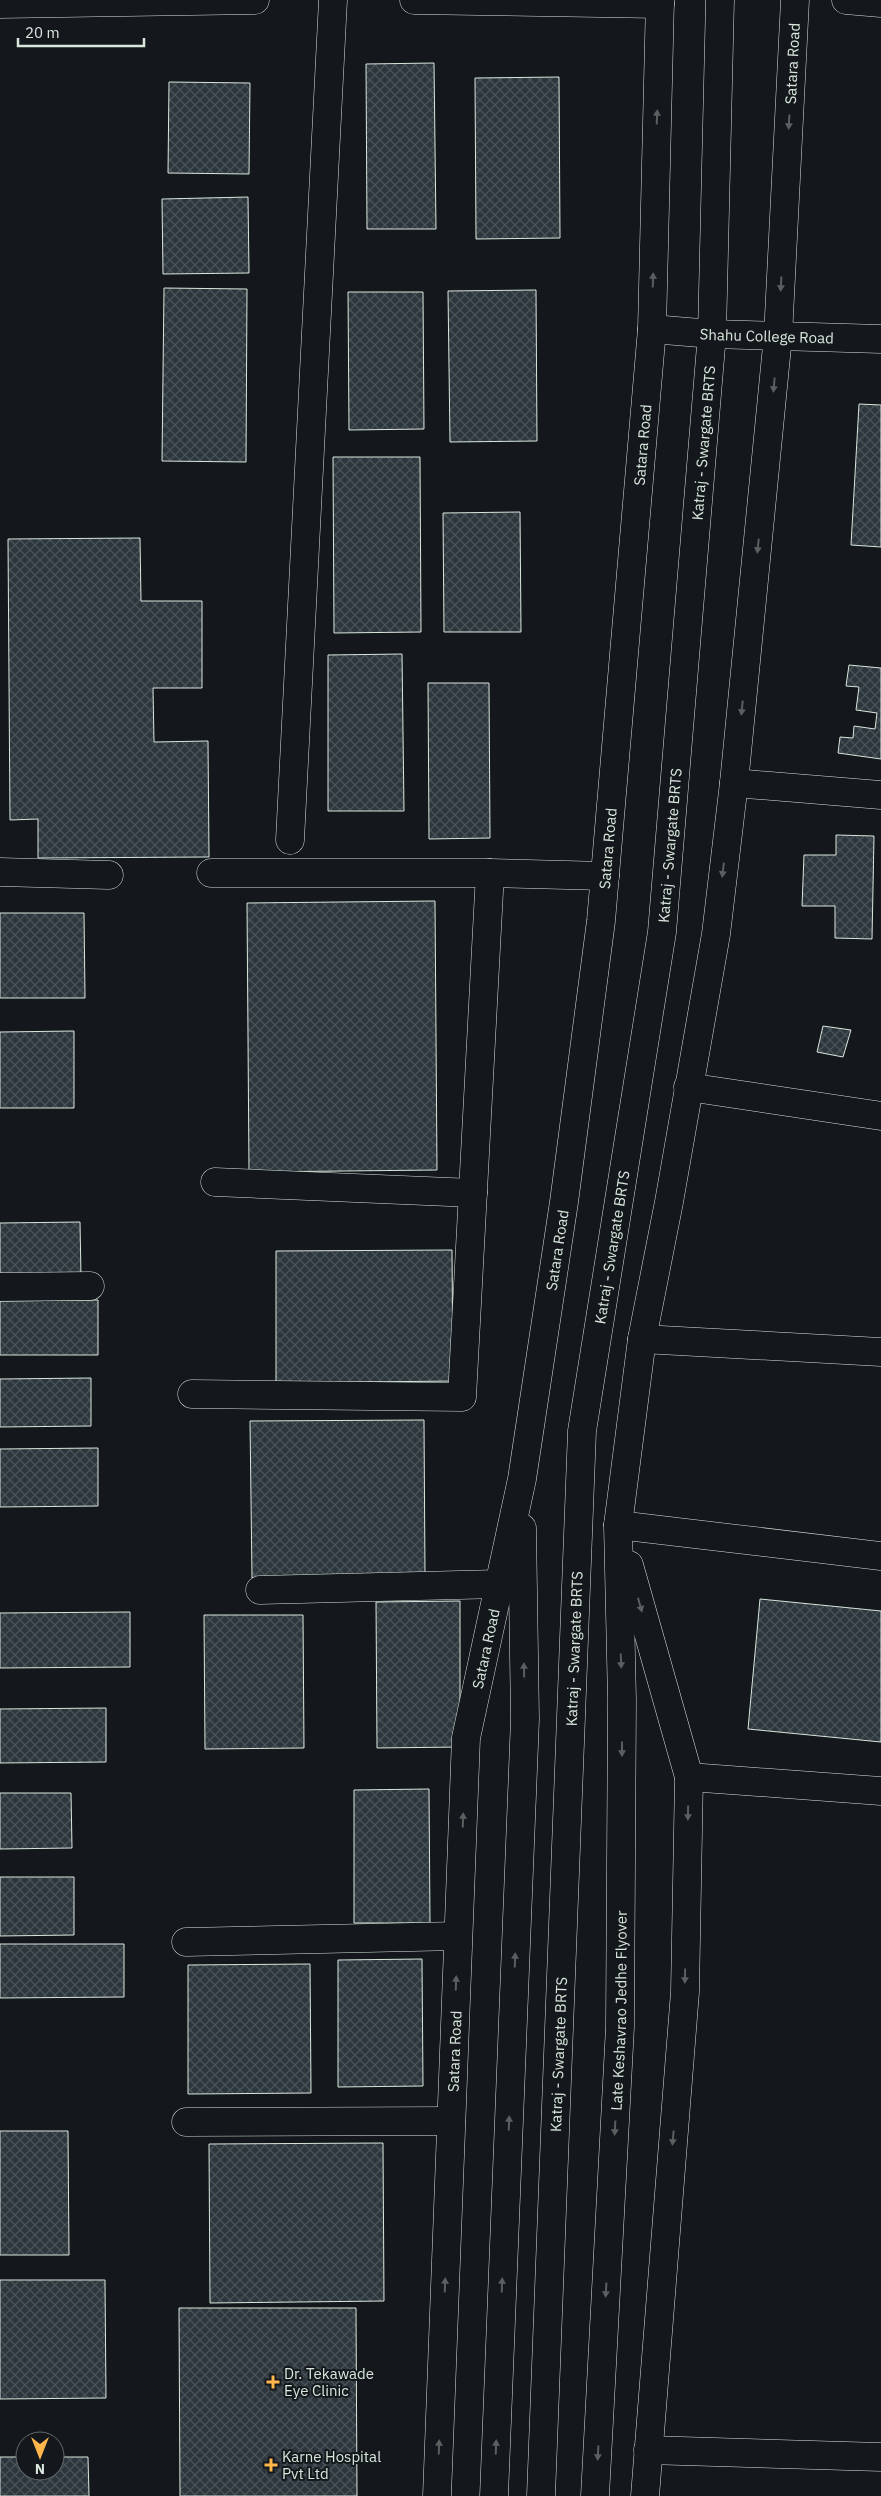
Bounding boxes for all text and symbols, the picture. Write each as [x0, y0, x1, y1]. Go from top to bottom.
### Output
scale bar [18, 15, 144, 47]
street label: Satara Road [780, 22, 803, 105]
text: 20 m [25, 23, 60, 42]
one-way arrow [653, 109, 661, 125]
one-way arrow [784, 114, 792, 130]
one-way arrow [649, 272, 657, 288]
one-way arrow [776, 276, 784, 292]
street label: Shahu College Road [699, 324, 834, 347]
street label: Katraj - Swargate BRTS [687, 365, 719, 521]
one-way arrow [769, 377, 777, 393]
street label: Satara Road [629, 403, 655, 486]
one-way arrow [754, 539, 762, 555]
one-way arrow [737, 700, 745, 716]
street label: Katraj - Swargate BRTS [653, 767, 685, 924]
street label: Satara Road [594, 807, 620, 890]
one-way arrow [719, 862, 727, 878]
street label: Katraj - Swargate BRTS [590, 1169, 633, 1325]
street label: Satara Road [541, 1208, 572, 1292]
street label: Katraj - Swargate BRTS [561, 1571, 586, 1727]
one-way arrow [637, 1598, 645, 1613]
street label: Satara Road [467, 1607, 503, 1690]
one-way arrow [617, 1653, 625, 1669]
one-way arrow [520, 1662, 528, 1678]
one-way arrow [618, 1741, 626, 1757]
one-way arrow [684, 1806, 692, 1822]
one-way arrow [459, 1812, 467, 1828]
street label: Late Keshavrao Jedhe Flyover [606, 1910, 630, 2111]
one-way arrow [512, 1952, 520, 1968]
one-way arrow [681, 1968, 689, 1984]
one-way arrow [453, 1974, 461, 1990]
street label: Katraj - Swargate BRTS [546, 1976, 570, 2132]
street label: Satara Road [443, 2010, 465, 2092]
one-way arrow [505, 2114, 513, 2130]
one-way arrow [610, 2120, 618, 2136]
one-way arrow [669, 2130, 677, 2146]
one-way arrow [441, 2277, 449, 2293]
one-way arrow [499, 2277, 507, 2293]
one-way arrow [602, 2283, 610, 2299]
place label: Dr. Tekawade Eye Clinic [284, 2364, 374, 2400]
marker: Dr. Tekawade Eye Clinic [266, 2375, 280, 2389]
north arrow [15, 2431, 65, 2481]
one-way arrow [435, 2439, 443, 2455]
one-way arrow [492, 2439, 500, 2455]
one-way arrow [593, 2445, 601, 2461]
place label: Karne Hospital Pvt Ltd [282, 2447, 381, 2483]
marker: Karne Hospital Pvt Ltd [264, 2458, 278, 2472]
text: N [35, 2460, 45, 2478]

